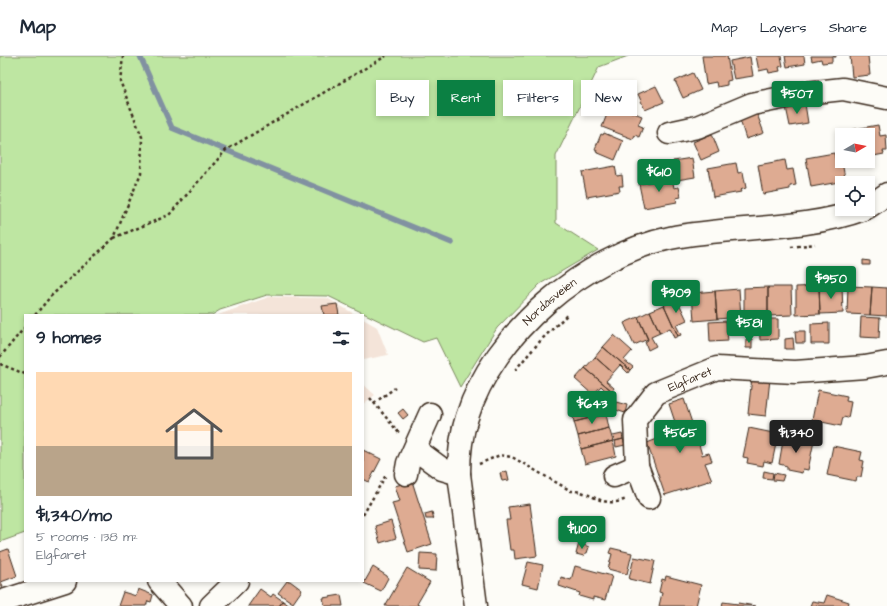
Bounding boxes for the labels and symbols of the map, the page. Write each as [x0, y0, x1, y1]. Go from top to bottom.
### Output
pin: $507 [773, 81, 821, 115]
north arrow [835, 128, 875, 168]
pin: $610 [635, 159, 683, 193]
pin: $950 [807, 266, 855, 300]
street label: Nordåsveien [519, 274, 580, 330]
pin: $909 [652, 280, 700, 314]
pin: $581 [725, 310, 773, 344]
street label: Elgfaret [665, 363, 715, 396]
pin: $643 [568, 391, 616, 425]
pin: $565 [656, 420, 704, 454]
pin: $1,340 [763, 420, 829, 454]
pin: $1,100 [549, 516, 615, 550]

